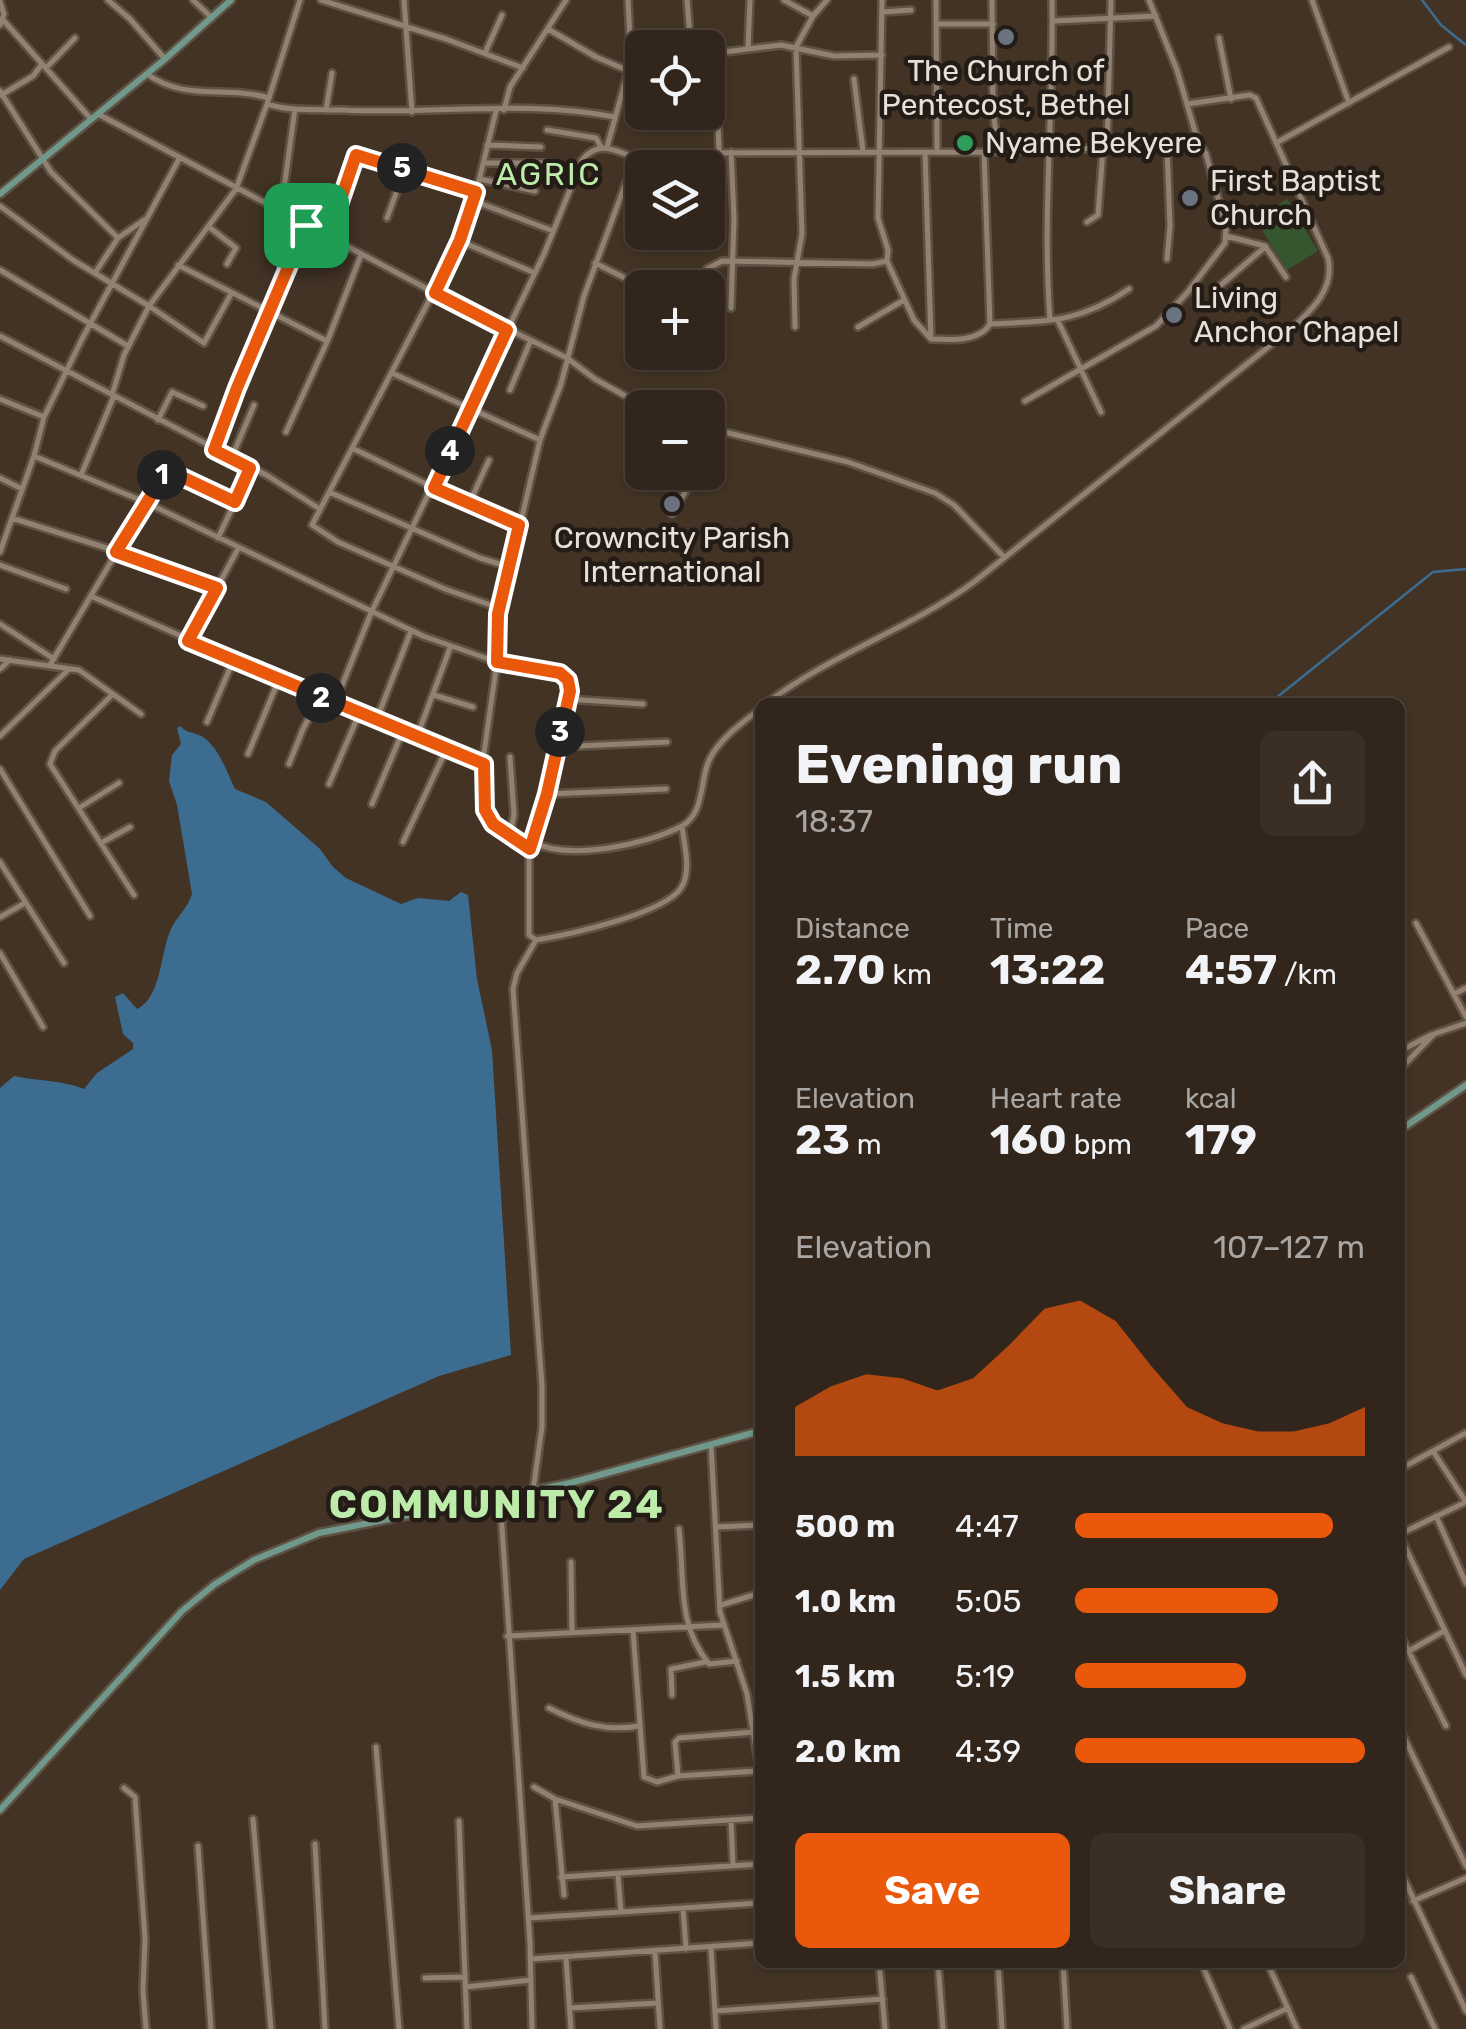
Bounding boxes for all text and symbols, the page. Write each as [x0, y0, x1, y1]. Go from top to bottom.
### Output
marker: The Church of Pentecost, Bethel [995, 26, 1017, 48]
map controls [625, 30, 725, 490]
button: locate [625, 30, 725, 130]
place label: The Church of Pentecost, Bethel [882, 53, 1130, 123]
place label: Nyame Bekyere [985, 125, 1202, 161]
marker: Nyame Bekyere [954, 132, 976, 154]
pin: 5 [377, 143, 427, 193]
button: layers [625, 150, 725, 250]
text: 5 [393, 151, 411, 184]
district label: AGRIC [496, 155, 602, 193]
place label: First Baptist Church [1210, 163, 1381, 233]
pin [264, 183, 349, 268]
marker: First Baptist Church [1179, 187, 1201, 209]
icon: arrive [279, 198, 334, 253]
button: + [625, 270, 725, 370]
place label: Living Anchor Chapel [1194, 280, 1399, 350]
marker: Living Anchor Chapel [1163, 304, 1185, 326]
button: − [625, 390, 725, 490]
pin: 4 [425, 426, 475, 476]
text: 4 [440, 434, 460, 467]
pin: 1 [137, 450, 187, 500]
text: 1 [155, 458, 169, 491]
marker: Crowncity Parish International [661, 493, 683, 515]
place label: Crowncity Parish International [554, 520, 790, 590]
pin: 2 [296, 673, 346, 723]
text: 2 [312, 681, 330, 714]
pin: 3 [535, 707, 585, 757]
text: 3 [551, 715, 569, 748]
button: share [1260, 731, 1365, 836]
text: Evening run [795, 732, 1123, 797]
text: 18:37 [795, 802, 873, 840]
text: Distance [795, 912, 910, 945]
text: Time [990, 912, 1053, 945]
text: Pace [1185, 912, 1249, 945]
text: 2.70 [795, 945, 886, 995]
text: 13:22 [990, 945, 1105, 995]
text: 4:57 [1185, 945, 1277, 995]
text: km [886, 958, 932, 991]
text: /km [1277, 958, 1337, 991]
text: Elevation [795, 1082, 915, 1115]
text: Heart rate [990, 1082, 1122, 1115]
text: kcal [1185, 1082, 1236, 1115]
text: 23 [795, 1115, 850, 1165]
text: 160 [990, 1115, 1067, 1165]
text: 179 [1185, 1115, 1257, 1165]
text: m [850, 1128, 882, 1161]
text: bpm [1067, 1128, 1132, 1161]
text: Elevation [795, 1228, 932, 1266]
text: 107–127 m [1213, 1228, 1365, 1266]
district label: COMMUNITY 24 [329, 1481, 665, 1528]
text: 500 m [795, 1507, 895, 1545]
text: 4:47 [955, 1507, 1019, 1545]
text: 1.0 km [795, 1582, 896, 1620]
text: 5:05 [955, 1582, 1022, 1620]
text: 1.5 km [795, 1657, 896, 1695]
text: 5:19 [955, 1657, 1015, 1695]
text: 2.0 km [795, 1732, 901, 1770]
text: 4:39 [955, 1732, 1021, 1770]
button: Save [795, 1833, 1070, 1948]
button: Share [1090, 1833, 1365, 1948]

